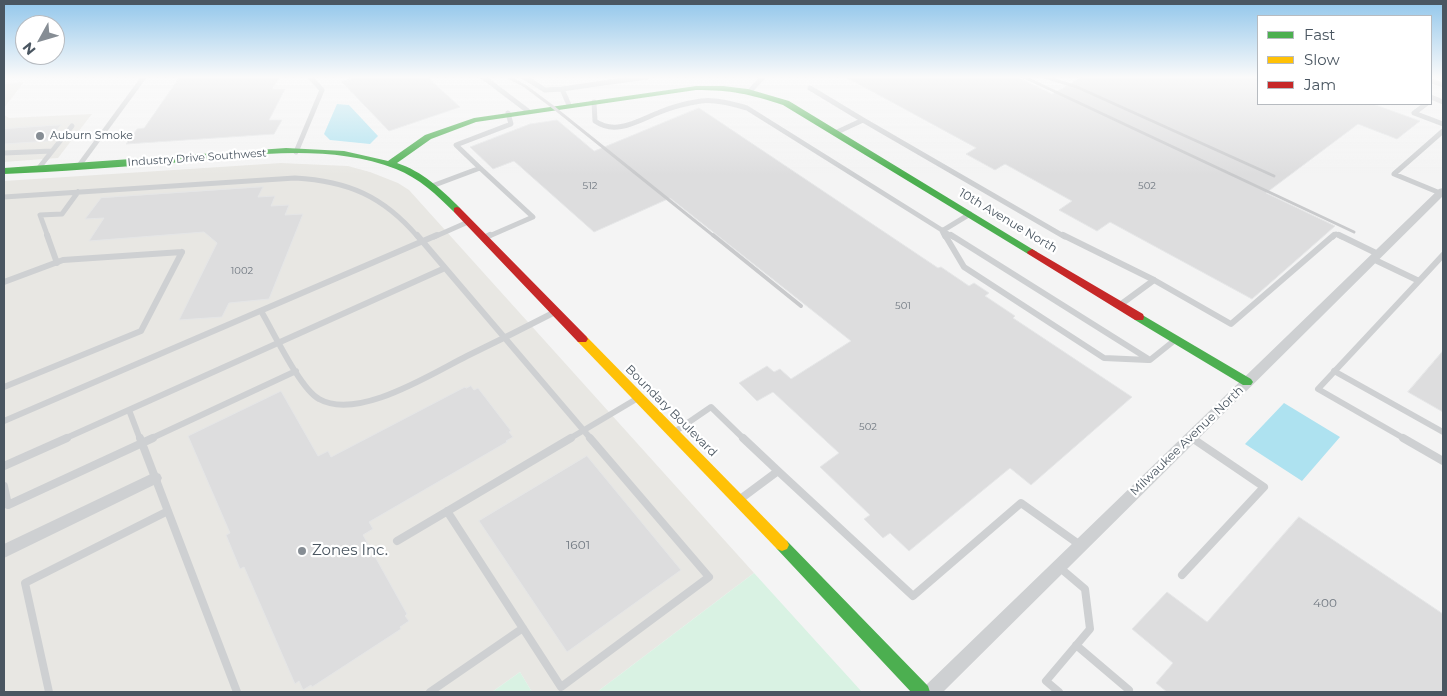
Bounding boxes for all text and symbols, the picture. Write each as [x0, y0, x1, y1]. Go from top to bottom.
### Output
north arrow [15, 15, 65, 65]
legend [1257, 15, 1432, 105]
text: Fast [1304, 25, 1335, 44]
text: N [19, 39, 40, 59]
text: Slow [1304, 50, 1340, 69]
text: Jam [1304, 75, 1336, 94]
place label: Auburn Smoke [50, 129, 133, 143]
marker: Auburn Smoke [34, 130, 46, 142]
street label: Industry Drive Southwest [127, 147, 267, 169]
house number: 512 [583, 180, 597, 192]
house number: 502 [1138, 180, 1156, 192]
street label: 10th Avenue North [956, 186, 1060, 256]
house number: 1002 [231, 265, 253, 277]
house number: 501 [895, 300, 911, 312]
street label: Boundary Boulevard [622, 362, 720, 460]
street label: Milwaukee Avenue North [1127, 383, 1247, 499]
house number: 502 [859, 421, 877, 433]
house number: 1601 [566, 538, 590, 552]
place label: Zones Inc. [312, 542, 388, 560]
marker: Zones Inc. [296, 545, 308, 557]
house number: 400 [1313, 596, 1337, 610]

